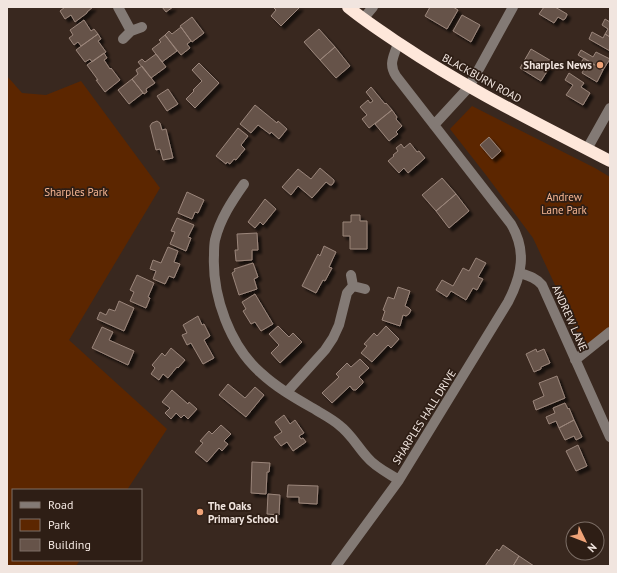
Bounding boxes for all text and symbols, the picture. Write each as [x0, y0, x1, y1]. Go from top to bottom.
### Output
street label: BLACKBURN ROAD [440, 50, 524, 106]
place label: Sharples News [523, 58, 592, 72]
marker: Sharples News [595, 60, 605, 70]
park label: Sharples Park [44, 185, 109, 199]
park label: Andrew Lane Park [541, 190, 588, 217]
street label: ANDREW LANE [549, 283, 591, 353]
street label: SHARPLES HALL DRIVE [389, 367, 459, 467]
legend [12, 489, 142, 561]
text: Road [48, 497, 73, 512]
place label: The Oaks Primary School [208, 499, 279, 526]
marker: The Oaks Primary School [195, 507, 205, 517]
text: Park [48, 517, 70, 532]
north arrow [565, 521, 605, 561]
text: Building [48, 537, 91, 552]
text: N [585, 540, 600, 555]

